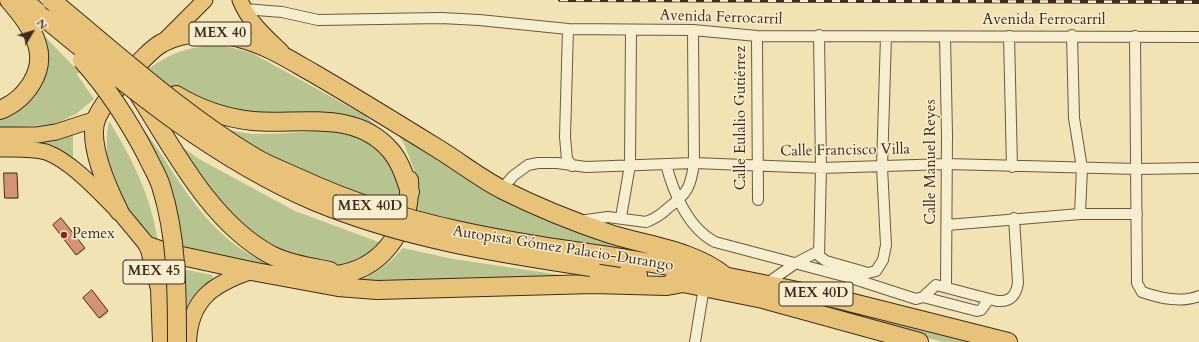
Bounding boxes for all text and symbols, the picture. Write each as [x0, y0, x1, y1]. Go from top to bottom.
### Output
street label: Avenida Ferrocarril [659, 7, 783, 29]
north arrow [12, 12, 52, 52]
street label: Avenida Ferrocarril [982, 12, 1106, 30]
text: N [33, 16, 51, 33]
road number: MEX 40 [189, 22, 251, 46]
street label: Calle Eulalio Gutiérrez [733, 46, 751, 190]
street label: Calle Manuel Reyes [923, 99, 941, 225]
street label: Calle Francisco Villa [780, 141, 910, 161]
road number: MEX 40D [333, 195, 407, 219]
street label: Autopista Gómez Palacio-Durango [451, 223, 675, 275]
place label: Pemex [72, 226, 115, 244]
marker: Pemex [59, 230, 69, 240]
road number: MEX 45 [123, 260, 185, 284]
road number: MEX 40D [779, 282, 853, 306]

